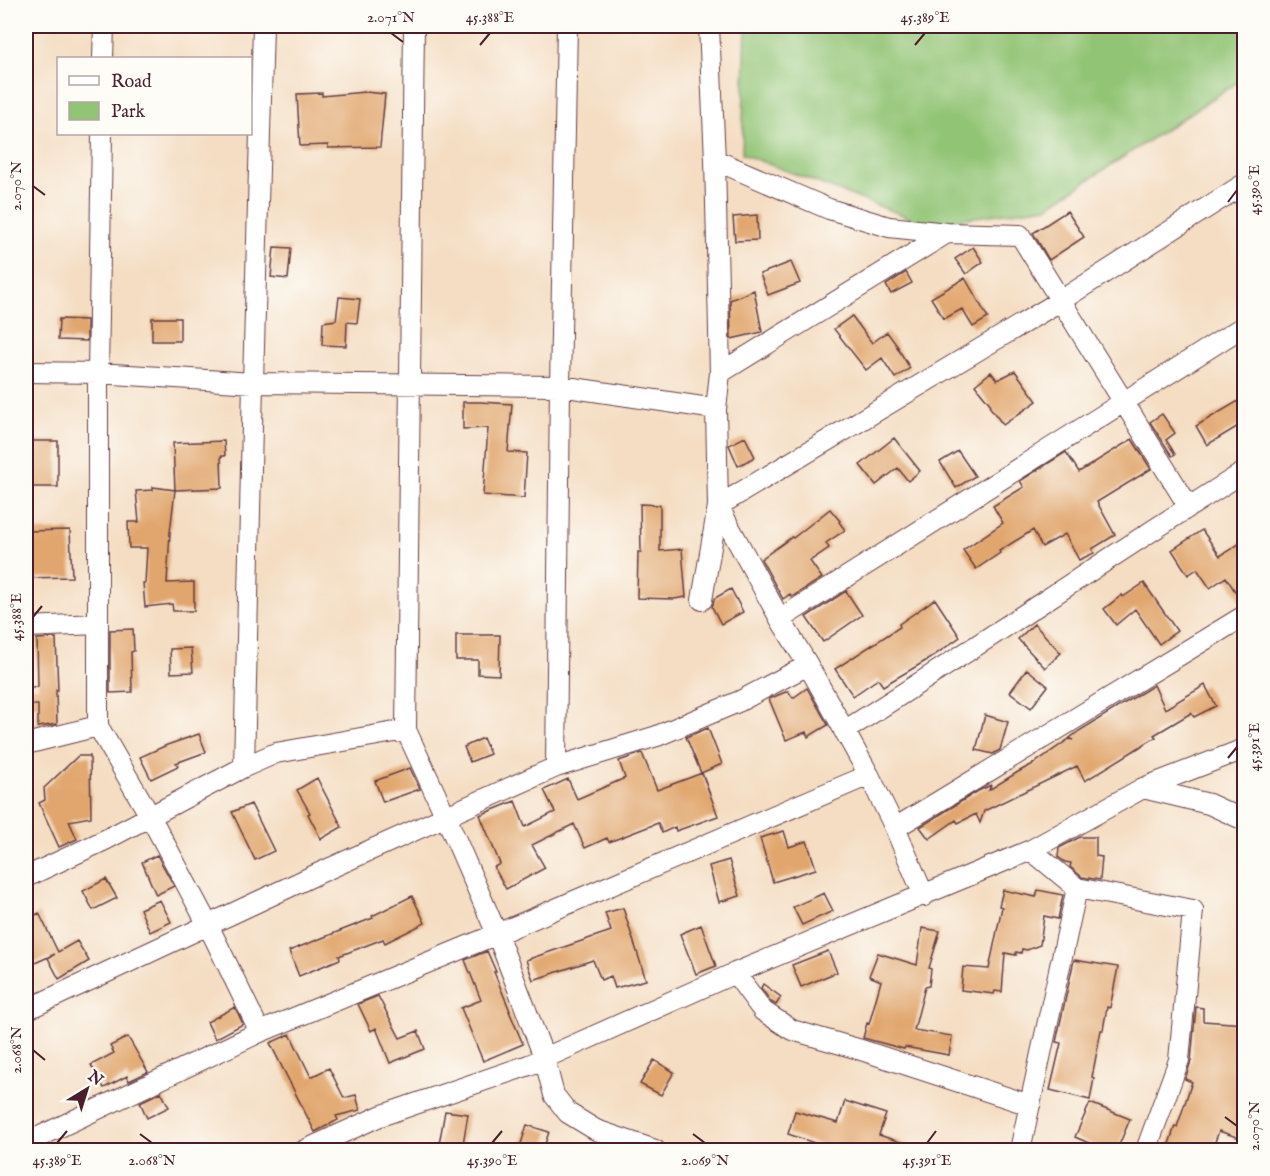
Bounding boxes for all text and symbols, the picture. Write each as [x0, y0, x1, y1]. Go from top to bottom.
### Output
text: 2.071°N [367, 8, 415, 27]
text: 45.388°E [466, 8, 514, 27]
text: 45.389°E [900, 8, 950, 27]
legend [57, 57, 252, 135]
text: Road [111, 71, 152, 94]
text: Park [111, 101, 146, 124]
text: 2.070°N [7, 161, 26, 211]
text: 45.390°E [1245, 165, 1264, 215]
text: 45.388°E [7, 593, 26, 641]
text: 45.391°E [1245, 723, 1264, 771]
text: 2.068°N [7, 1026, 26, 1074]
north arrow [57, 1059, 117, 1119]
text: N [83, 1066, 107, 1091]
text: 2.070°N [1245, 1101, 1264, 1151]
text: 45.389°E [32, 1151, 82, 1170]
text: 2.068°N [128, 1151, 176, 1170]
text: 45.390°E [467, 1151, 517, 1170]
text: 2.069°N [681, 1151, 729, 1170]
text: 45.391°E [903, 1151, 951, 1170]

